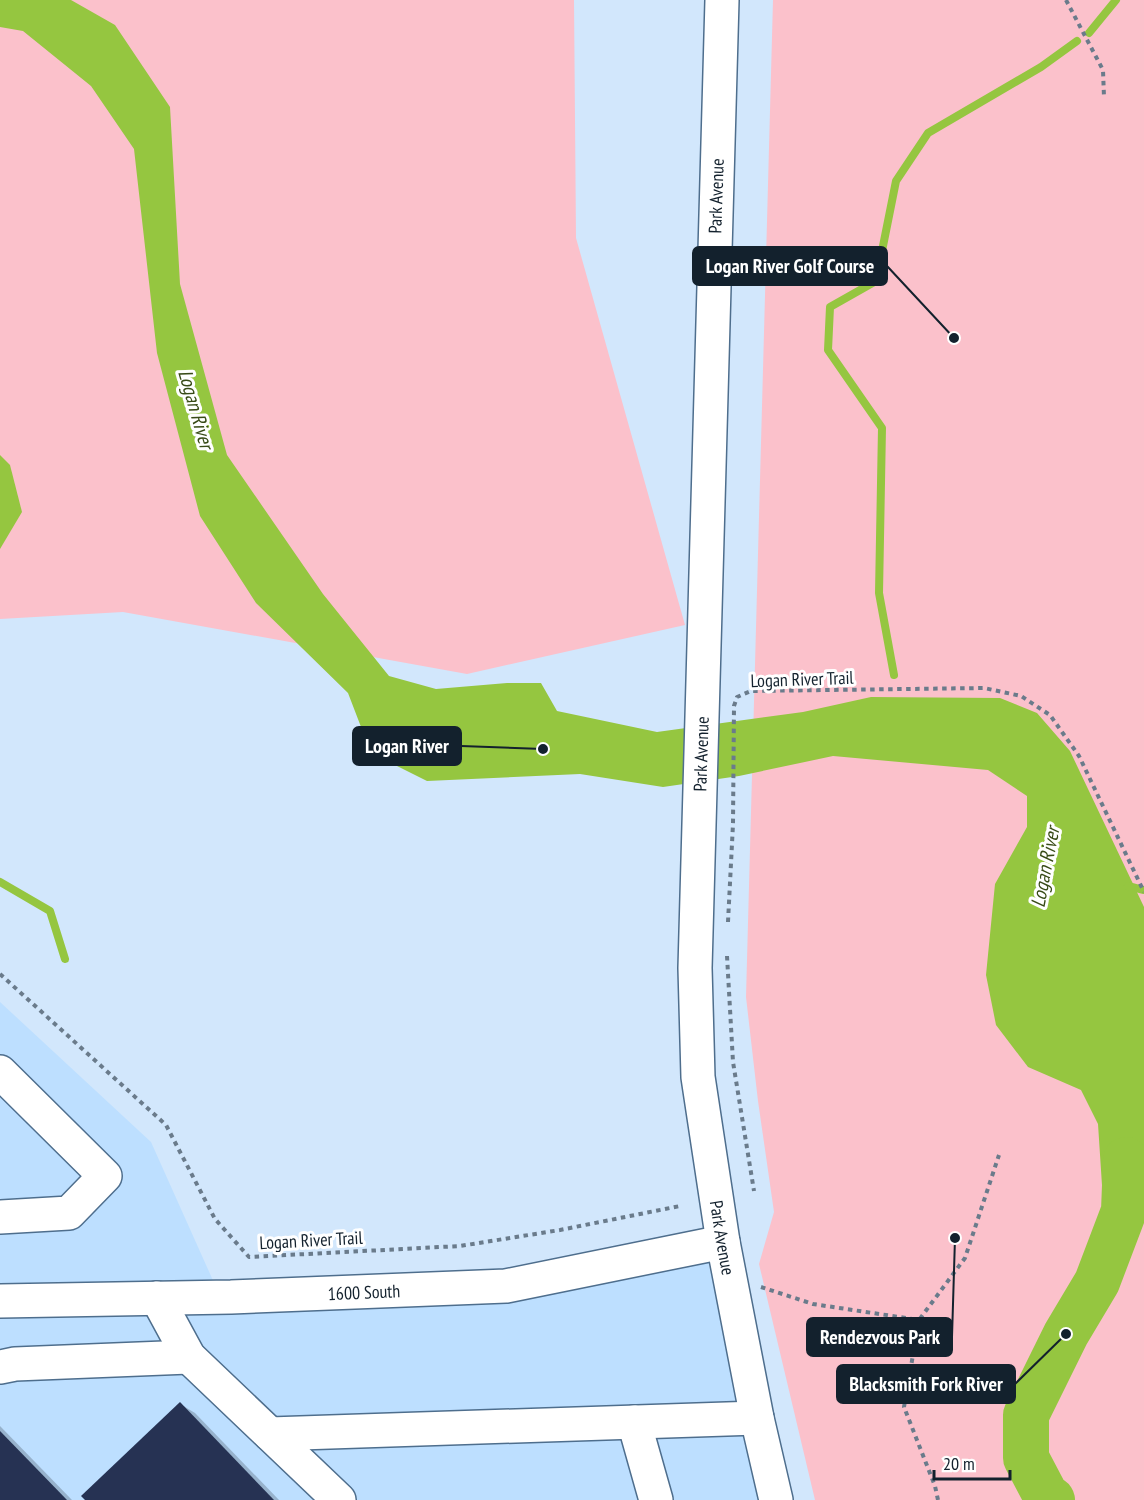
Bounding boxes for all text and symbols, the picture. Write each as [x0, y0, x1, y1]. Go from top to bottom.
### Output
street label: Park Avenue [703, 158, 729, 234]
callout: Logan River Golf Course [693, 247, 887, 285]
text: Logan River Golf Course [706, 253, 874, 279]
water label: Logan River [172, 366, 220, 454]
street label: Logan River Trail [750, 666, 855, 692]
street label: Park Avenue [688, 716, 714, 792]
callout: Logan River [353, 727, 461, 765]
text: Logan River [365, 733, 449, 759]
water label: Logan River [1024, 822, 1066, 909]
street label: Park Avenue [705, 1199, 741, 1277]
street label: Logan River Trail [259, 1226, 364, 1254]
street label: 1600 South [327, 1279, 401, 1305]
callout: Rendezvous Park [807, 1318, 952, 1356]
text: Rendezvous Park [820, 1324, 941, 1350]
callout: Blacksmith Fork River [837, 1365, 1015, 1403]
text: Blacksmith Fork River [849, 1371, 1003, 1397]
scale bar [934, 1443, 1010, 1481]
text: 20 m [943, 1452, 975, 1475]

